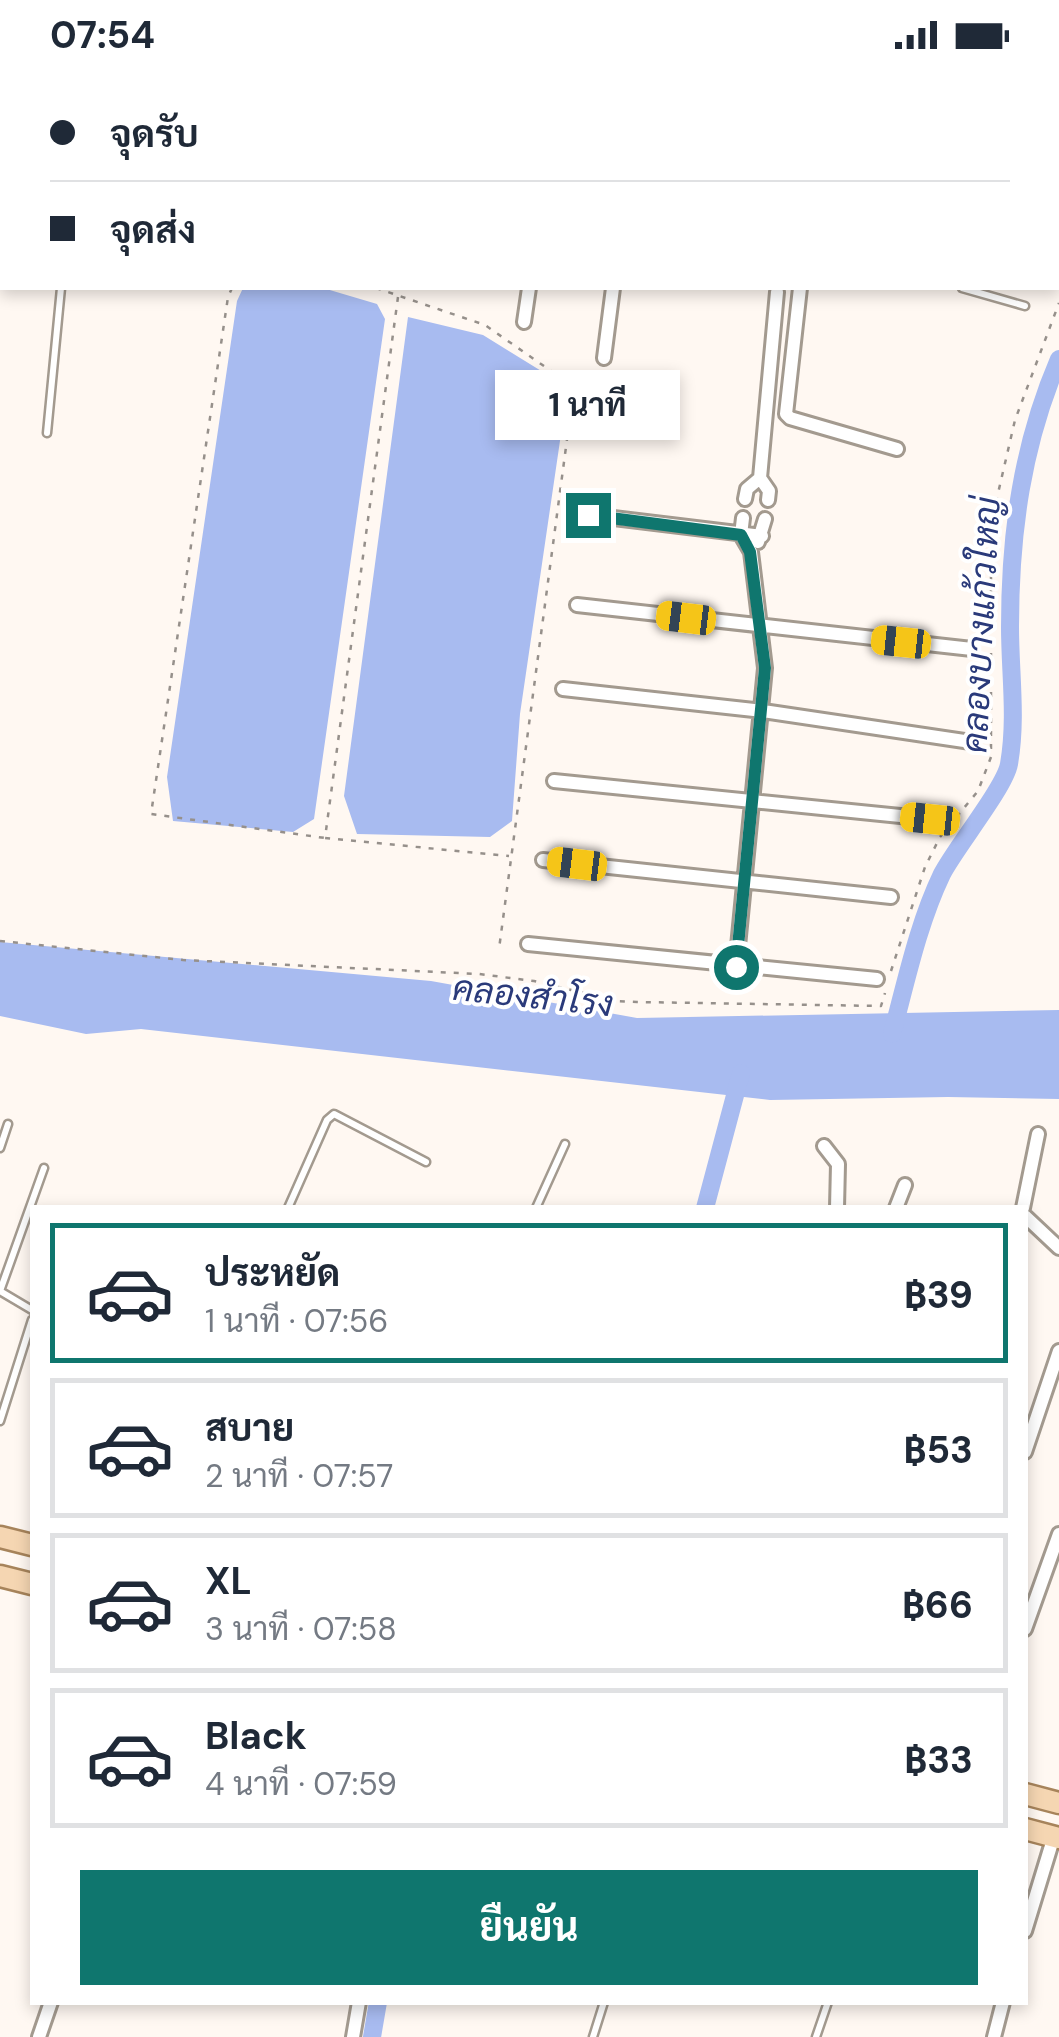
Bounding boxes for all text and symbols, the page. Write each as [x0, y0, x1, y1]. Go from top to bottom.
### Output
text: 07:54 [50, 10, 155, 60]
text: จุดรับ [110, 109, 199, 159]
text: จุดส่ง [110, 205, 196, 255]
callout: 1 นาที [496, 370, 680, 440]
text: 1 นาที [549, 384, 626, 426]
route end [566, 493, 611, 538]
water label: คลองบางแก้วใหญ่ [951, 494, 1011, 754]
car [654, 599, 718, 637]
car [870, 624, 932, 660]
car [899, 801, 961, 837]
car [545, 845, 609, 883]
route start [714, 945, 759, 990]
water label: คลองสำโรง [450, 965, 616, 1027]
icon: car [85, 1248, 175, 1338]
text: ประหยัด [205, 1248, 340, 1298]
text: ฿39 [904, 1270, 973, 1320]
text: 1 นาที · 07:56 [205, 1300, 388, 1342]
icon: car [85, 1403, 175, 1493]
text: สบาย [205, 1403, 294, 1453]
text: ฿53 [904, 1425, 973, 1475]
text: 2 นาที · 07:57 [205, 1455, 393, 1497]
text: XL [205, 1556, 252, 1606]
icon: car [85, 1558, 175, 1648]
text: ฿66 [902, 1580, 973, 1630]
text: 3 นาที · 07:58 [205, 1608, 397, 1650]
text: Black [205, 1711, 307, 1761]
icon: car [85, 1713, 175, 1803]
text: ฿33 [904, 1735, 973, 1785]
text: 4 นาที · 07:59 [205, 1763, 397, 1805]
button: ยืนยัน [80, 1870, 978, 1985]

